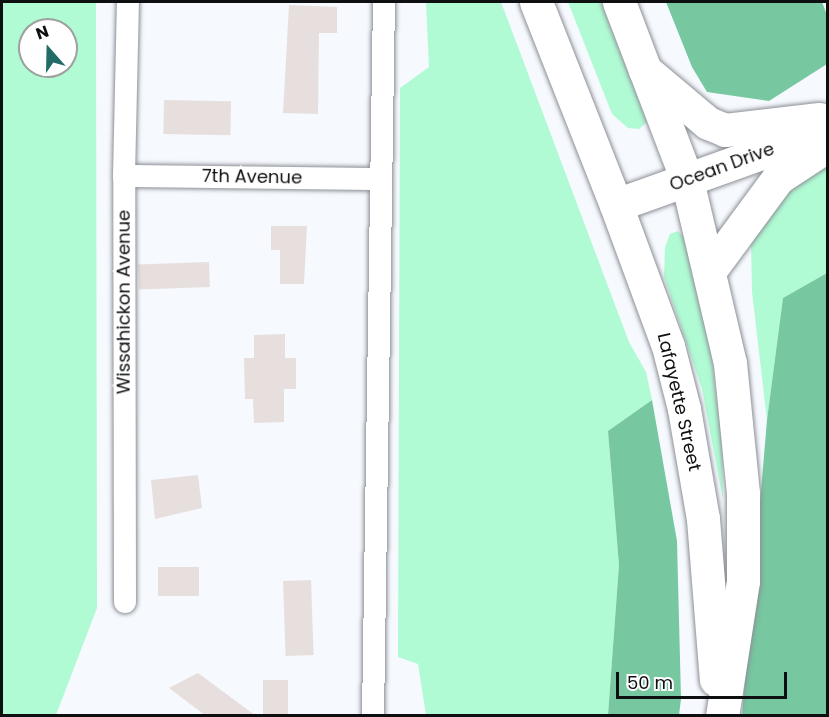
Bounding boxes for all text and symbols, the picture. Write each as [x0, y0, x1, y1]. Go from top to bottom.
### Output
north arrow [18, 18, 78, 78]
text: N [33, 20, 52, 45]
street label: Ocean Drive [667, 138, 777, 196]
street label: 7th Avenue [202, 165, 302, 189]
street label: Wissahickon Avenue [113, 210, 135, 394]
street label: Lafayette Street [653, 331, 705, 473]
scale bar [619, 660, 790, 698]
text: 50 m [627, 670, 673, 695]

